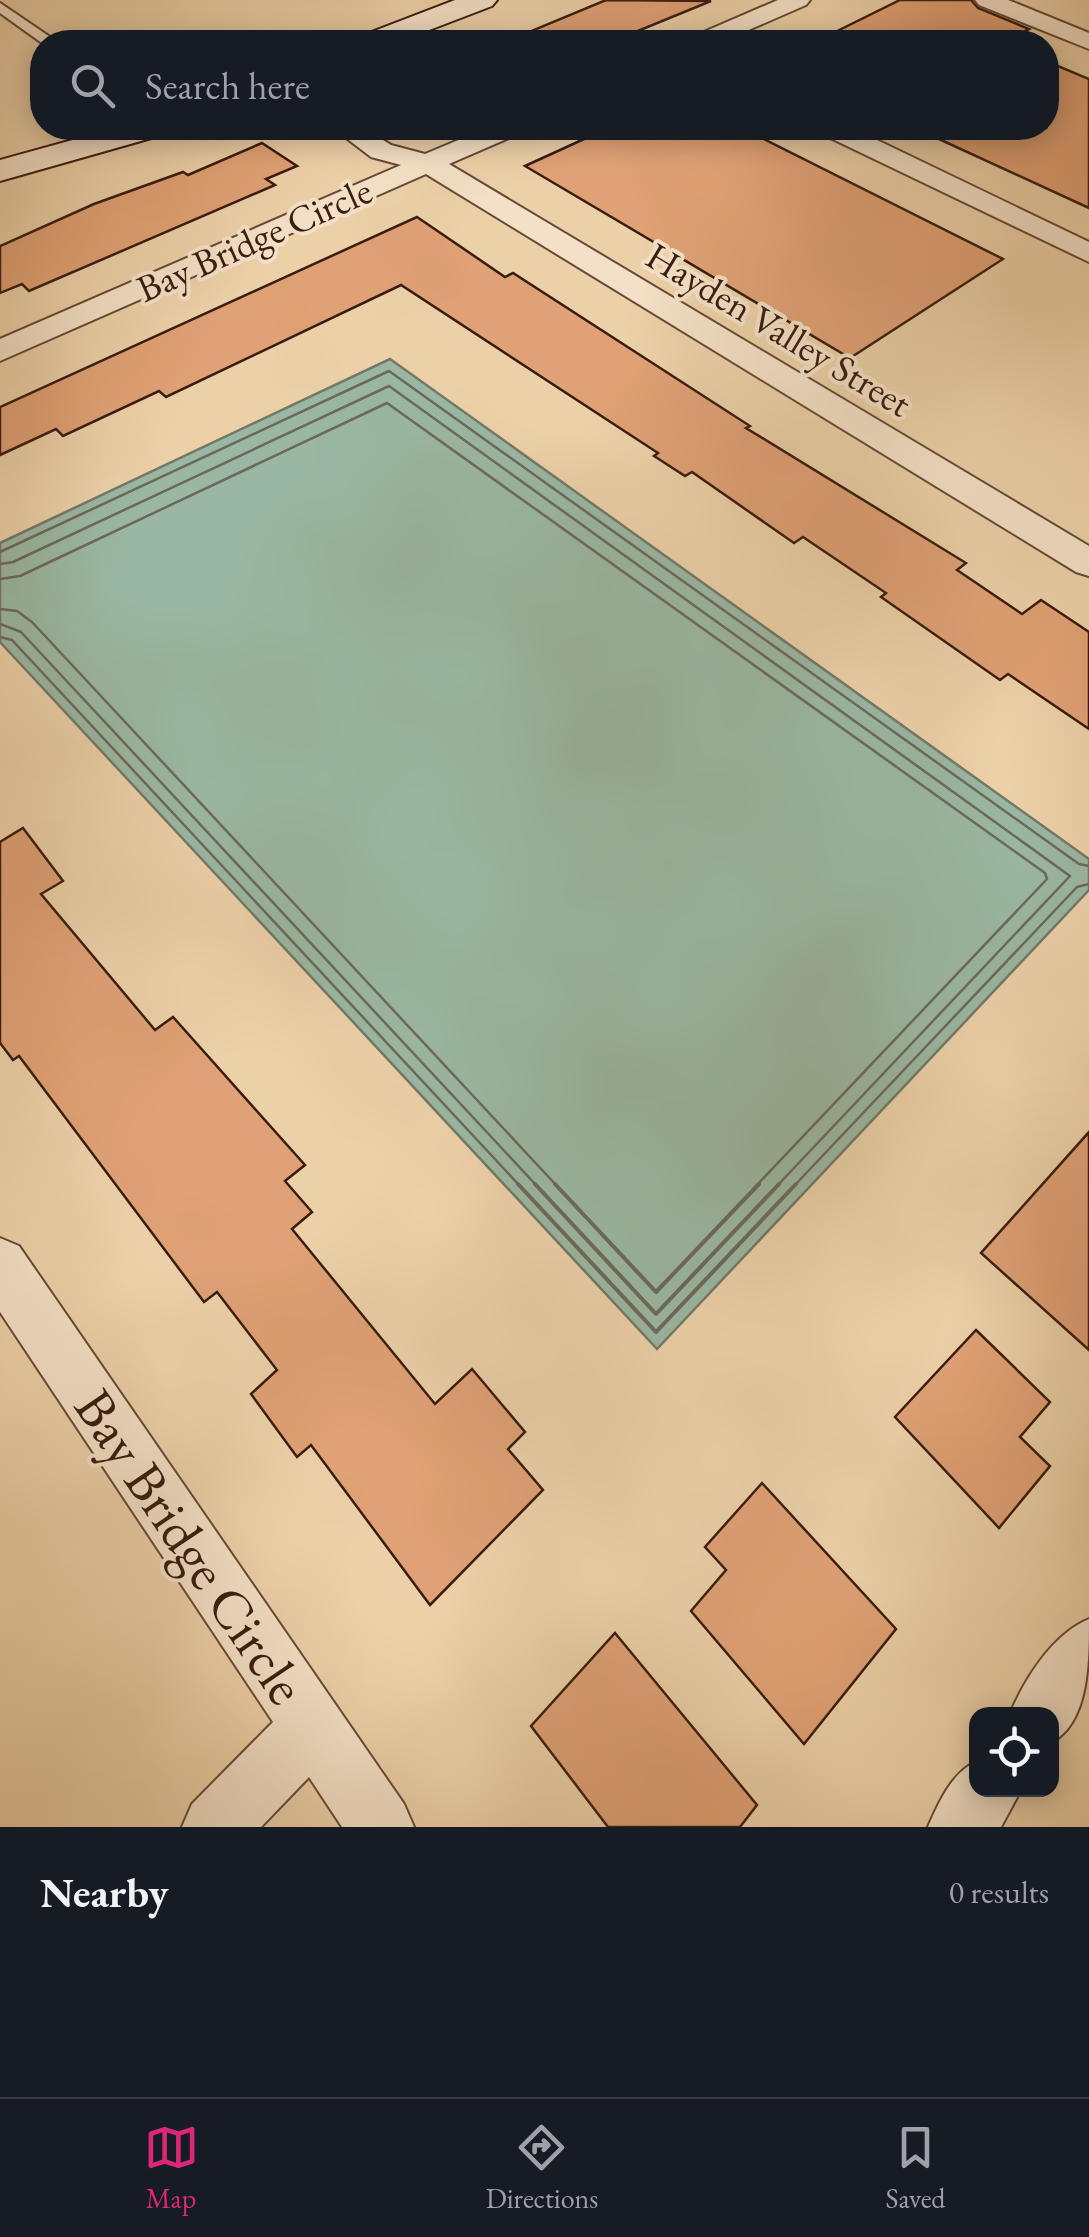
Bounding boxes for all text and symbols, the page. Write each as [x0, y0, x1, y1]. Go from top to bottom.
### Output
search box [30, 30, 1059, 140]
icon: search [65, 58, 120, 113]
text: Search here [145, 61, 310, 110]
street label: Bay Bridge Circle [129, 165, 379, 313]
street label: Hayden Valley Street [638, 231, 921, 427]
street label: Bay Bridge Circle [60, 1375, 322, 1717]
map controls [969, 1707, 1059, 1797]
button: locate [969, 1707, 1059, 1797]
text: Nearby [40, 1865, 169, 1920]
text: 0 results [949, 1871, 1049, 1913]
tab: Map [144, 2120, 199, 2216]
tab: Directions [486, 2120, 598, 2216]
tab: Saved [885, 2120, 945, 2216]

